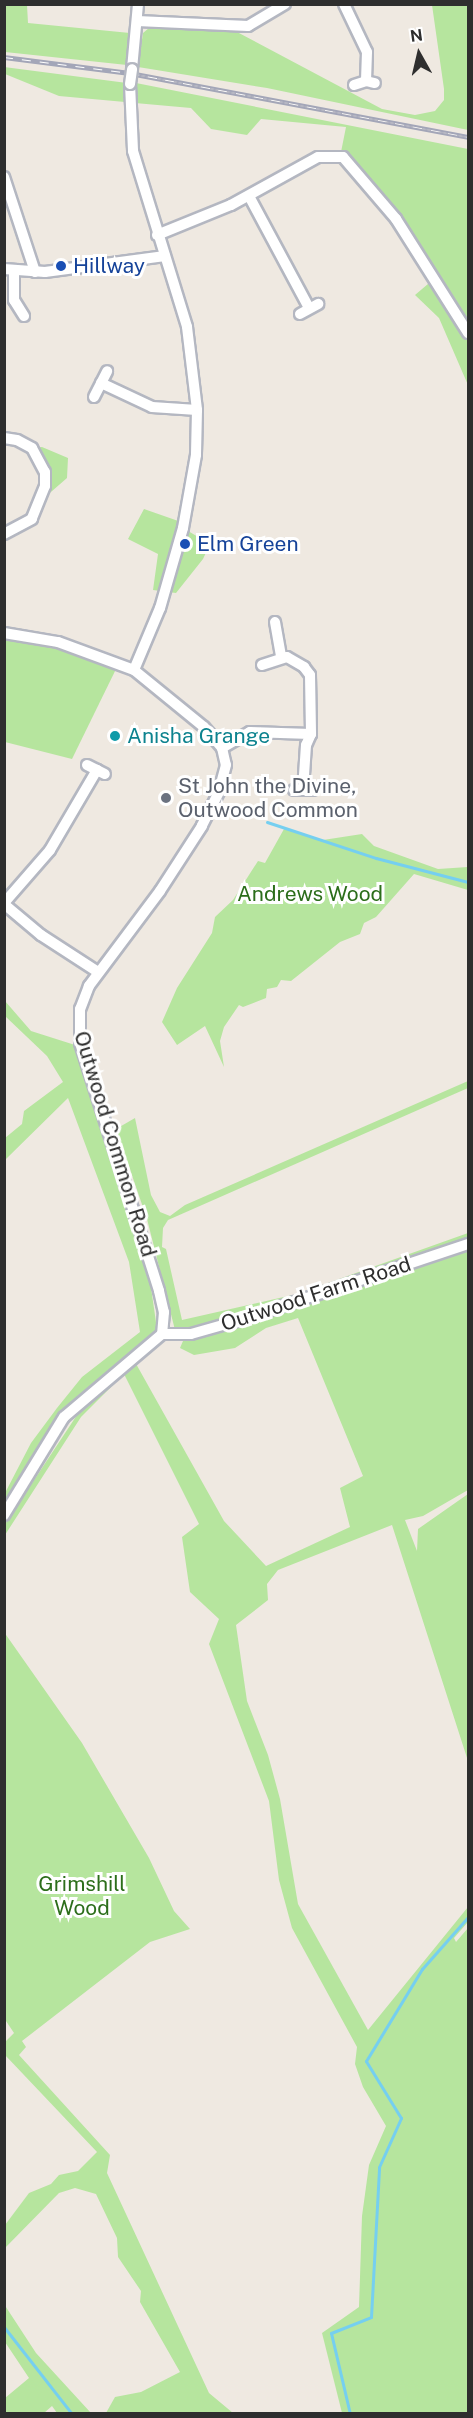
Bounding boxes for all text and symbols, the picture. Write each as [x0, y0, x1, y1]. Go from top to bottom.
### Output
north arrow [389, 24, 449, 84]
text: N [409, 25, 424, 46]
place label: Hillway [73, 253, 145, 279]
marker: Hillway [54, 259, 68, 273]
place label: Elm Green [197, 531, 299, 557]
marker: Elm Green [178, 537, 192, 551]
place label: Anisha Grange [127, 723, 270, 749]
marker: Anisha Grange [108, 729, 122, 743]
place label: St John the Divine, Outwood Common [178, 773, 358, 823]
marker: St John the Divine, Outwood Common [159, 791, 173, 805]
park label: Andrews Wood [237, 881, 383, 907]
street label: Outwood Common Road [69, 1028, 161, 1260]
street label: Outwood Farm Road [218, 1251, 414, 1337]
park label: Grimshill Wood [38, 1871, 126, 1921]

